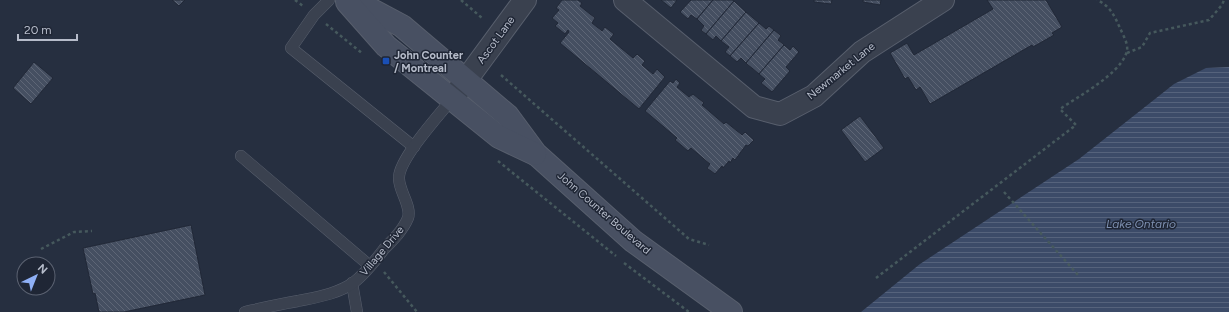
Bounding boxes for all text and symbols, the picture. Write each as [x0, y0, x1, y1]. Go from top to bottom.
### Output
street label: Ascot Lane [474, 14, 518, 66]
scale bar [18, 16, 77, 42]
text: 20 m [24, 23, 52, 37]
street label: Newmarket Lane [805, 40, 877, 102]
place label: John Counter / Montreal [394, 49, 464, 75]
marker: John Counter / Montreal [381, 56, 391, 66]
street label: John Counter Boulevard [555, 169, 653, 257]
water label: Lake Ontario [1106, 217, 1176, 231]
street label: Village Drive [357, 223, 407, 279]
north arrow [16, 256, 56, 296]
text: N [35, 261, 50, 277]

